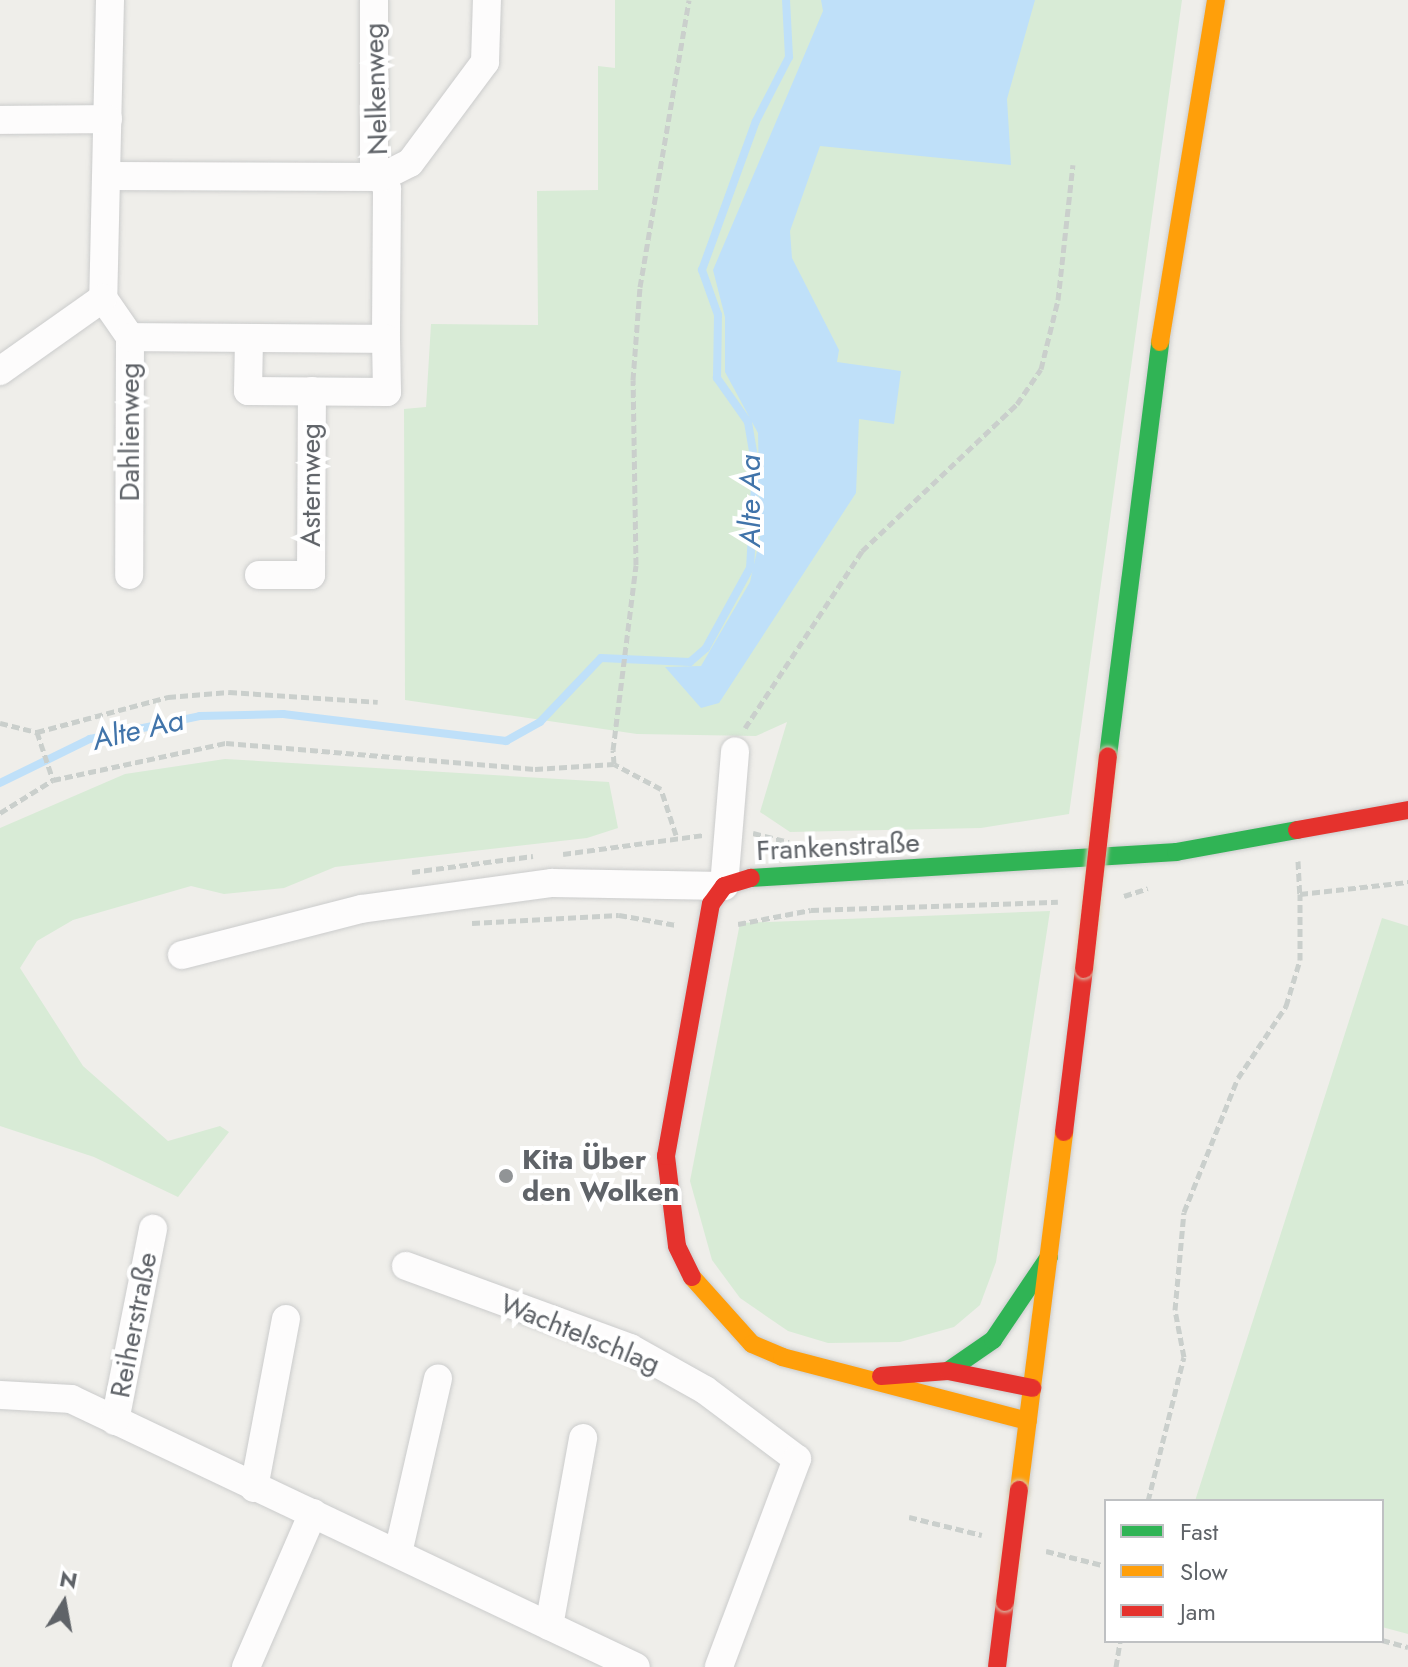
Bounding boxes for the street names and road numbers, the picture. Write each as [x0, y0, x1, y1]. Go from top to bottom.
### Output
street label: Nelkenweg [357, 22, 395, 156]
street label: Dahlienweg [113, 363, 147, 501]
street label: Asternweg [294, 423, 328, 547]
street label: Frankenstraße [755, 826, 921, 868]
street label: Reiherstraße [103, 1249, 165, 1401]
street label: Wachtelschlag [495, 1287, 665, 1381]

